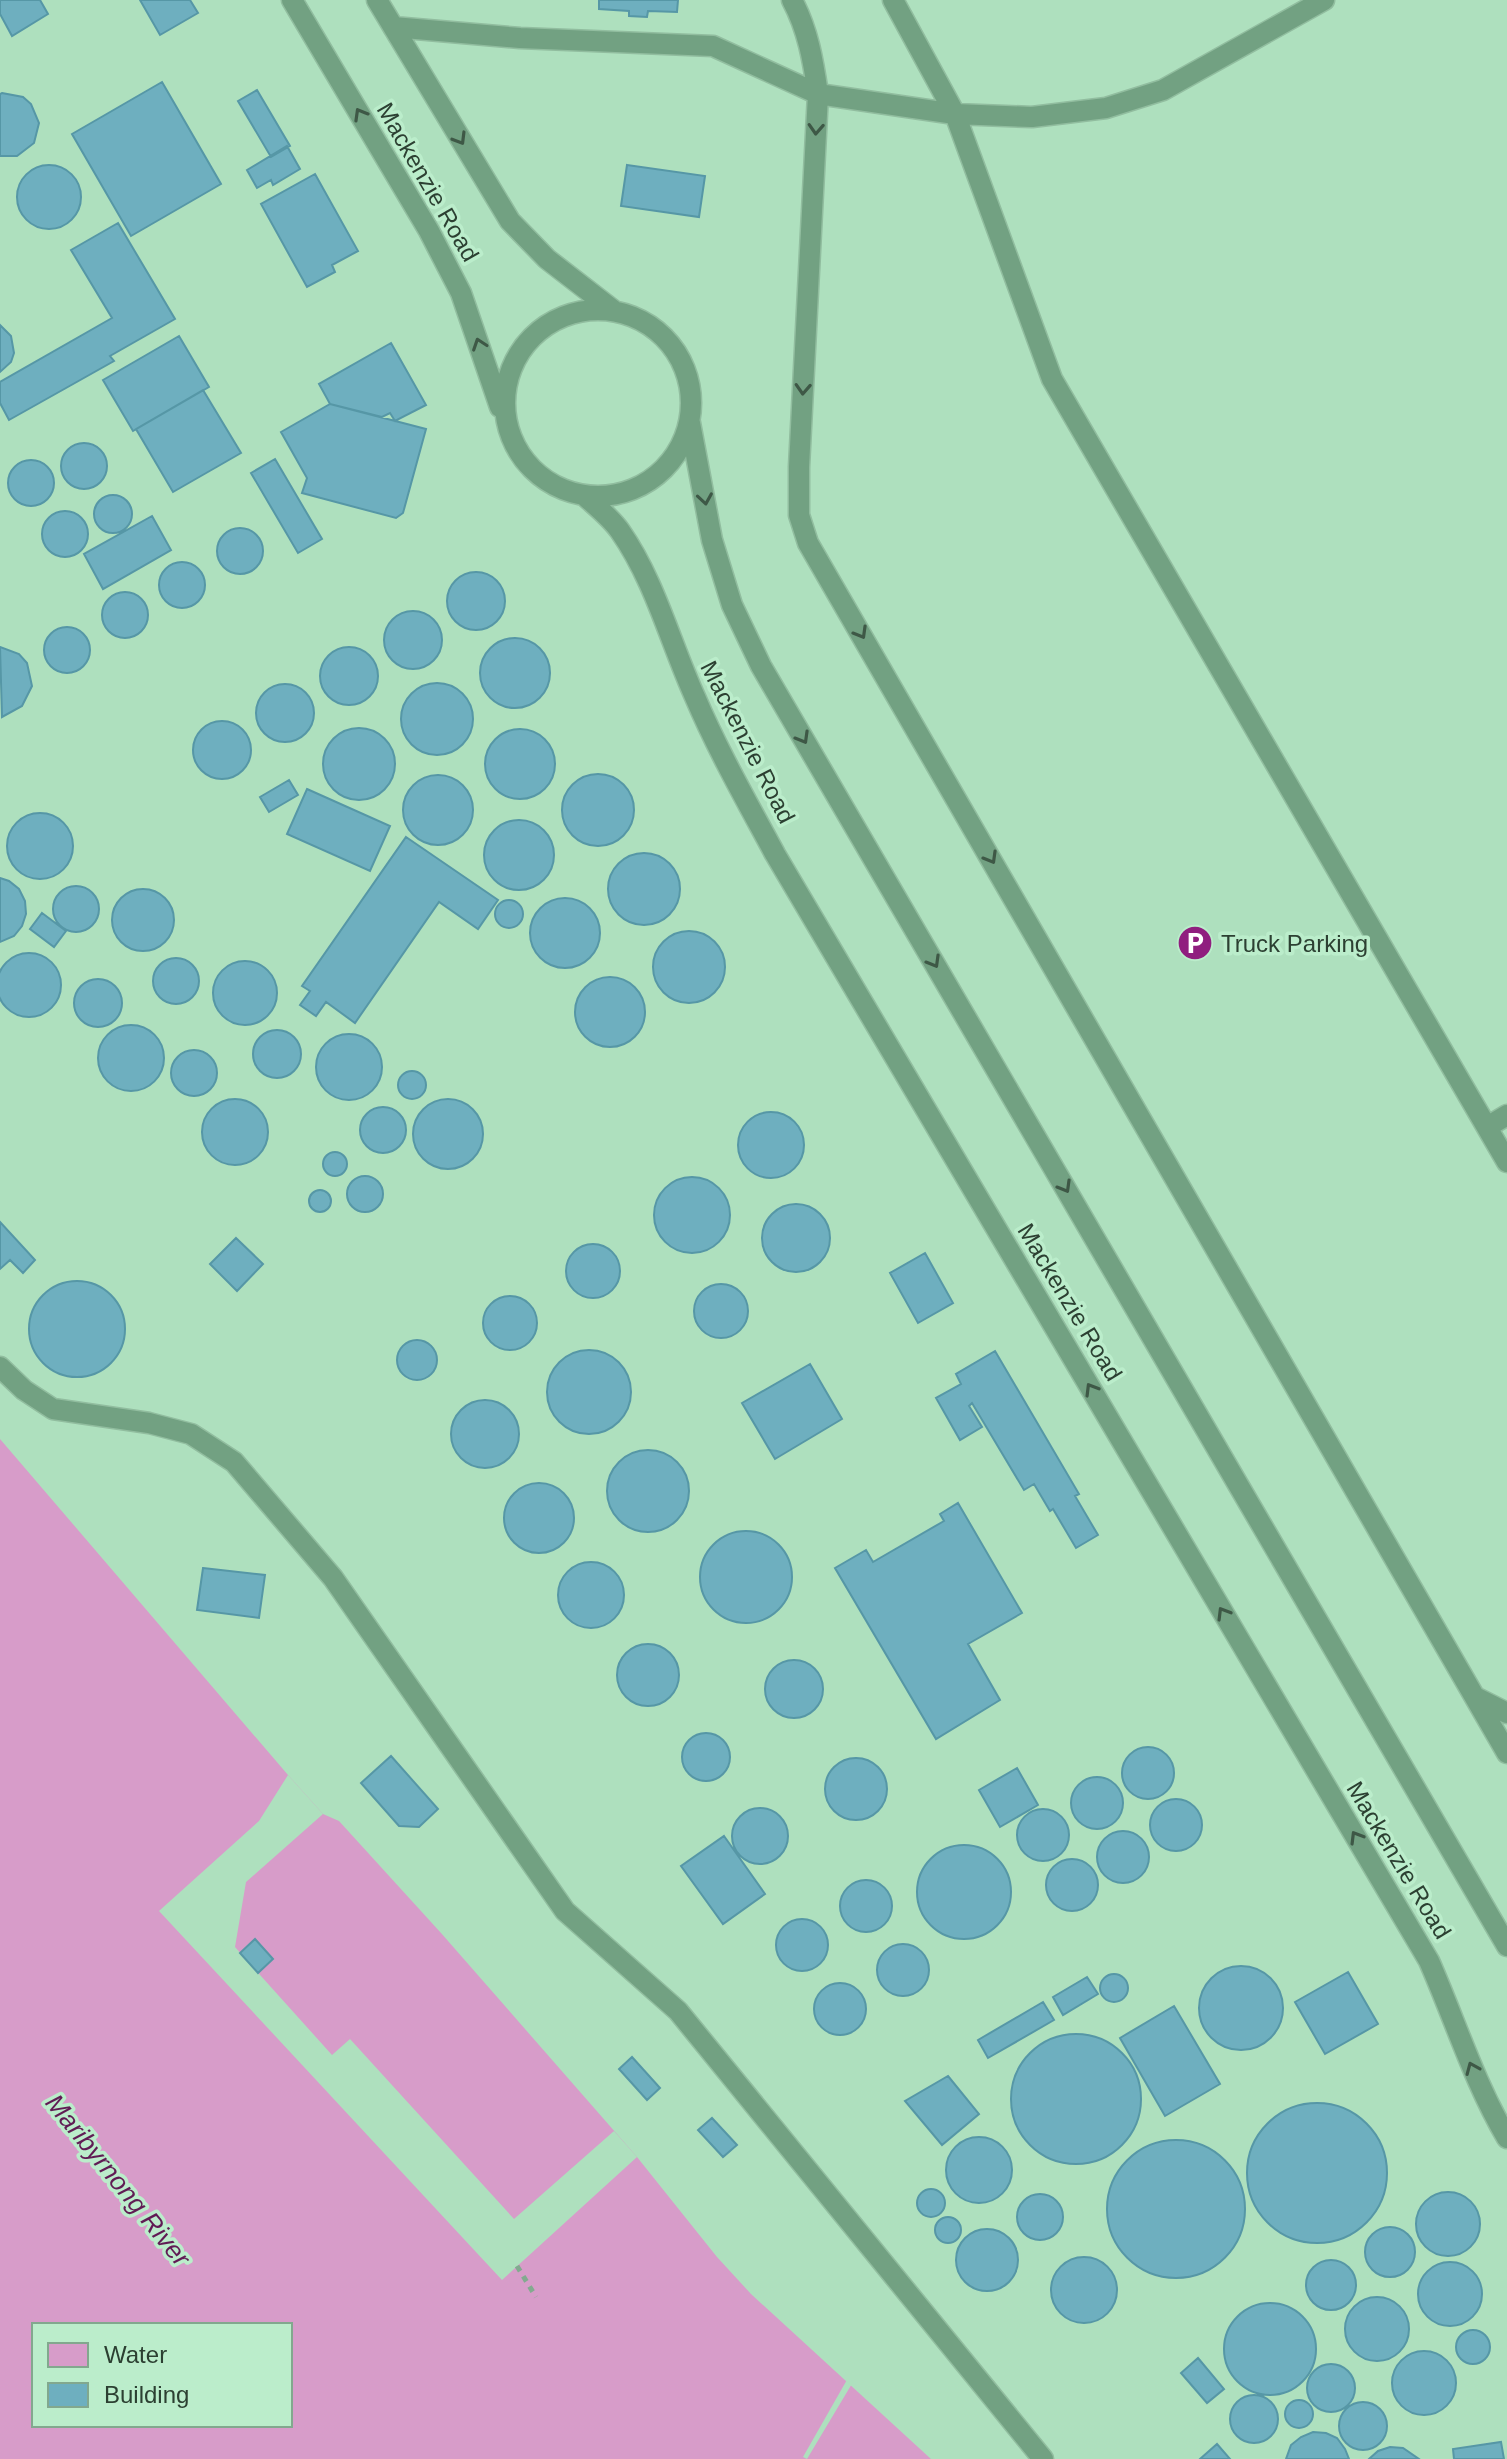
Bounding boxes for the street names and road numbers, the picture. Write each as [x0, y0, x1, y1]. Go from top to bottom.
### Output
street label: Mackenzie Road [372, 98, 484, 266]
street label: Mackenzie Road [695, 656, 801, 828]
street label: Mackenzie Road [1012, 1218, 1128, 1386]
street label: Mackenzie Road [1341, 1776, 1457, 1944]

